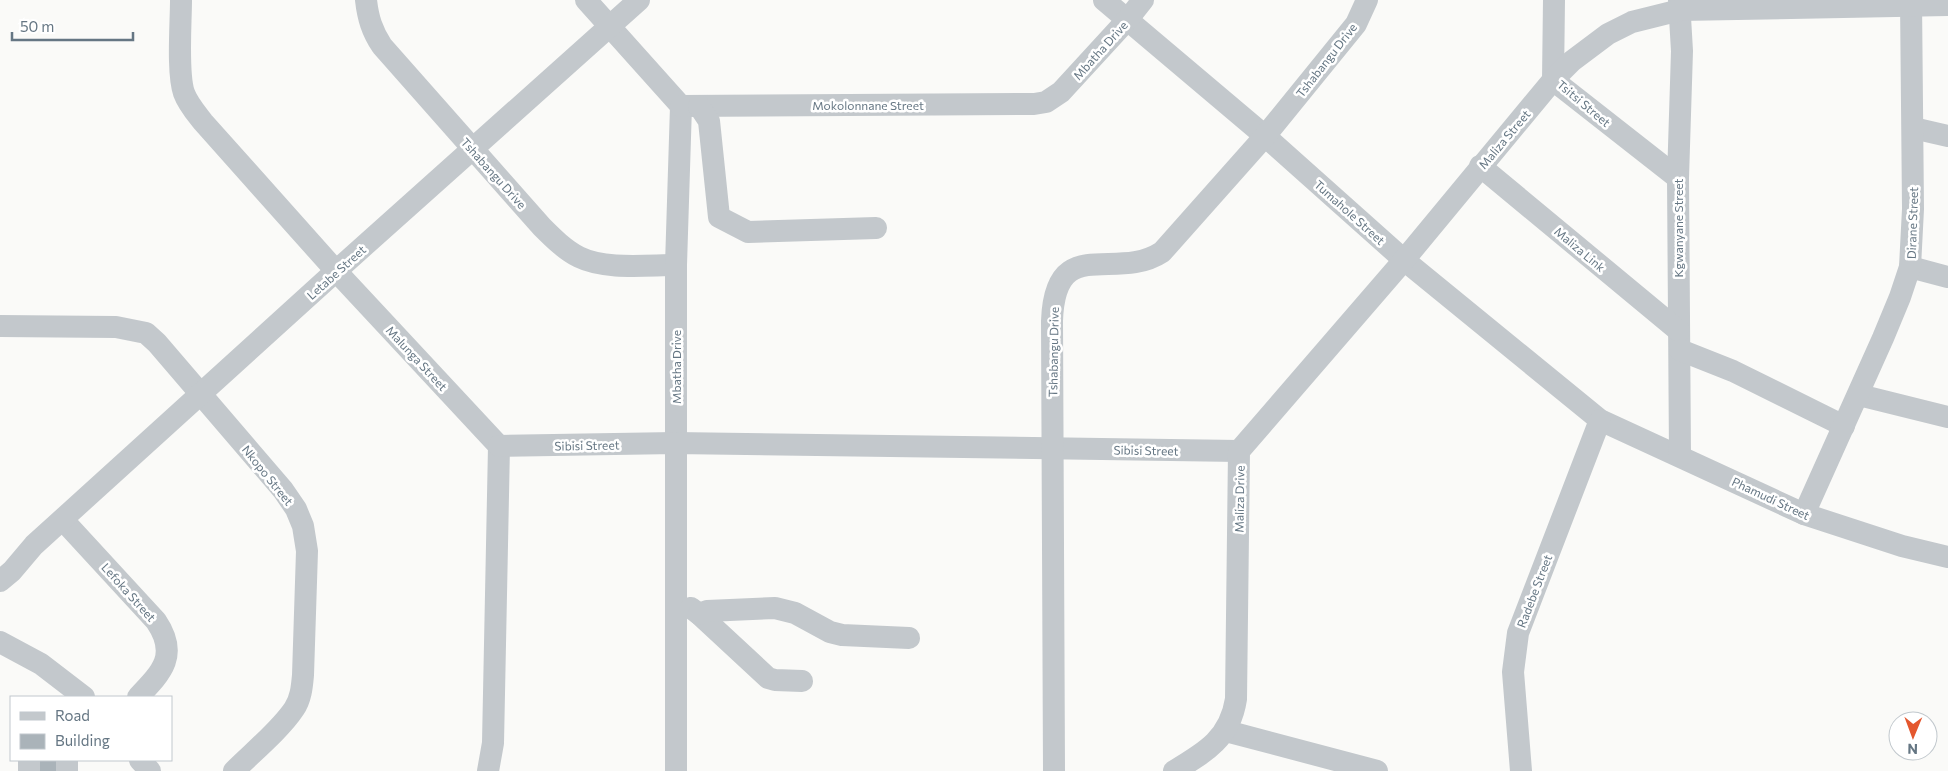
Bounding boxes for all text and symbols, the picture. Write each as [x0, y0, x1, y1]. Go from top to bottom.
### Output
scale bar [12, 10, 134, 42]
text: 50 m [20, 17, 54, 35]
street label: Mbatha Drive [1070, 18, 1130, 82]
street label: Tshabangu Drive [1293, 20, 1359, 100]
street label: Tsitsi Street [1555, 77, 1613, 129]
street label: Mokolonnane Street [812, 98, 924, 112]
street label: Maliza Street [1475, 107, 1533, 171]
street label: Tshabangu Drive [459, 135, 529, 211]
street label: Tumahole Street [1312, 177, 1388, 247]
street label: Kgwanyane Street [1671, 179, 1685, 277]
street label: Dirane Street [1904, 187, 1920, 259]
street label: Maliza Link [1552, 224, 1608, 274]
street label: Letabe Street [304, 242, 368, 302]
street label: Tshabangu Drive [1045, 307, 1061, 397]
street label: Malunga Street [384, 323, 451, 393]
street label: Mbatha Drive [669, 330, 683, 404]
street label: Sibisi Street [554, 437, 620, 453]
street label: Nkopo Street [240, 442, 296, 508]
street label: Sibisi Street [1113, 442, 1179, 458]
street label: Maliza Drive [1231, 465, 1247, 533]
street label: Phamudi Street [1730, 474, 1812, 522]
street label: Radebe Street [1514, 552, 1554, 630]
street label: Lefoka Street [99, 560, 159, 624]
legend [10, 696, 172, 761]
text: Road [55, 706, 90, 724]
north arrow [1888, 711, 1938, 761]
text: Building [55, 731, 110, 749]
text: N [1907, 741, 1918, 758]

